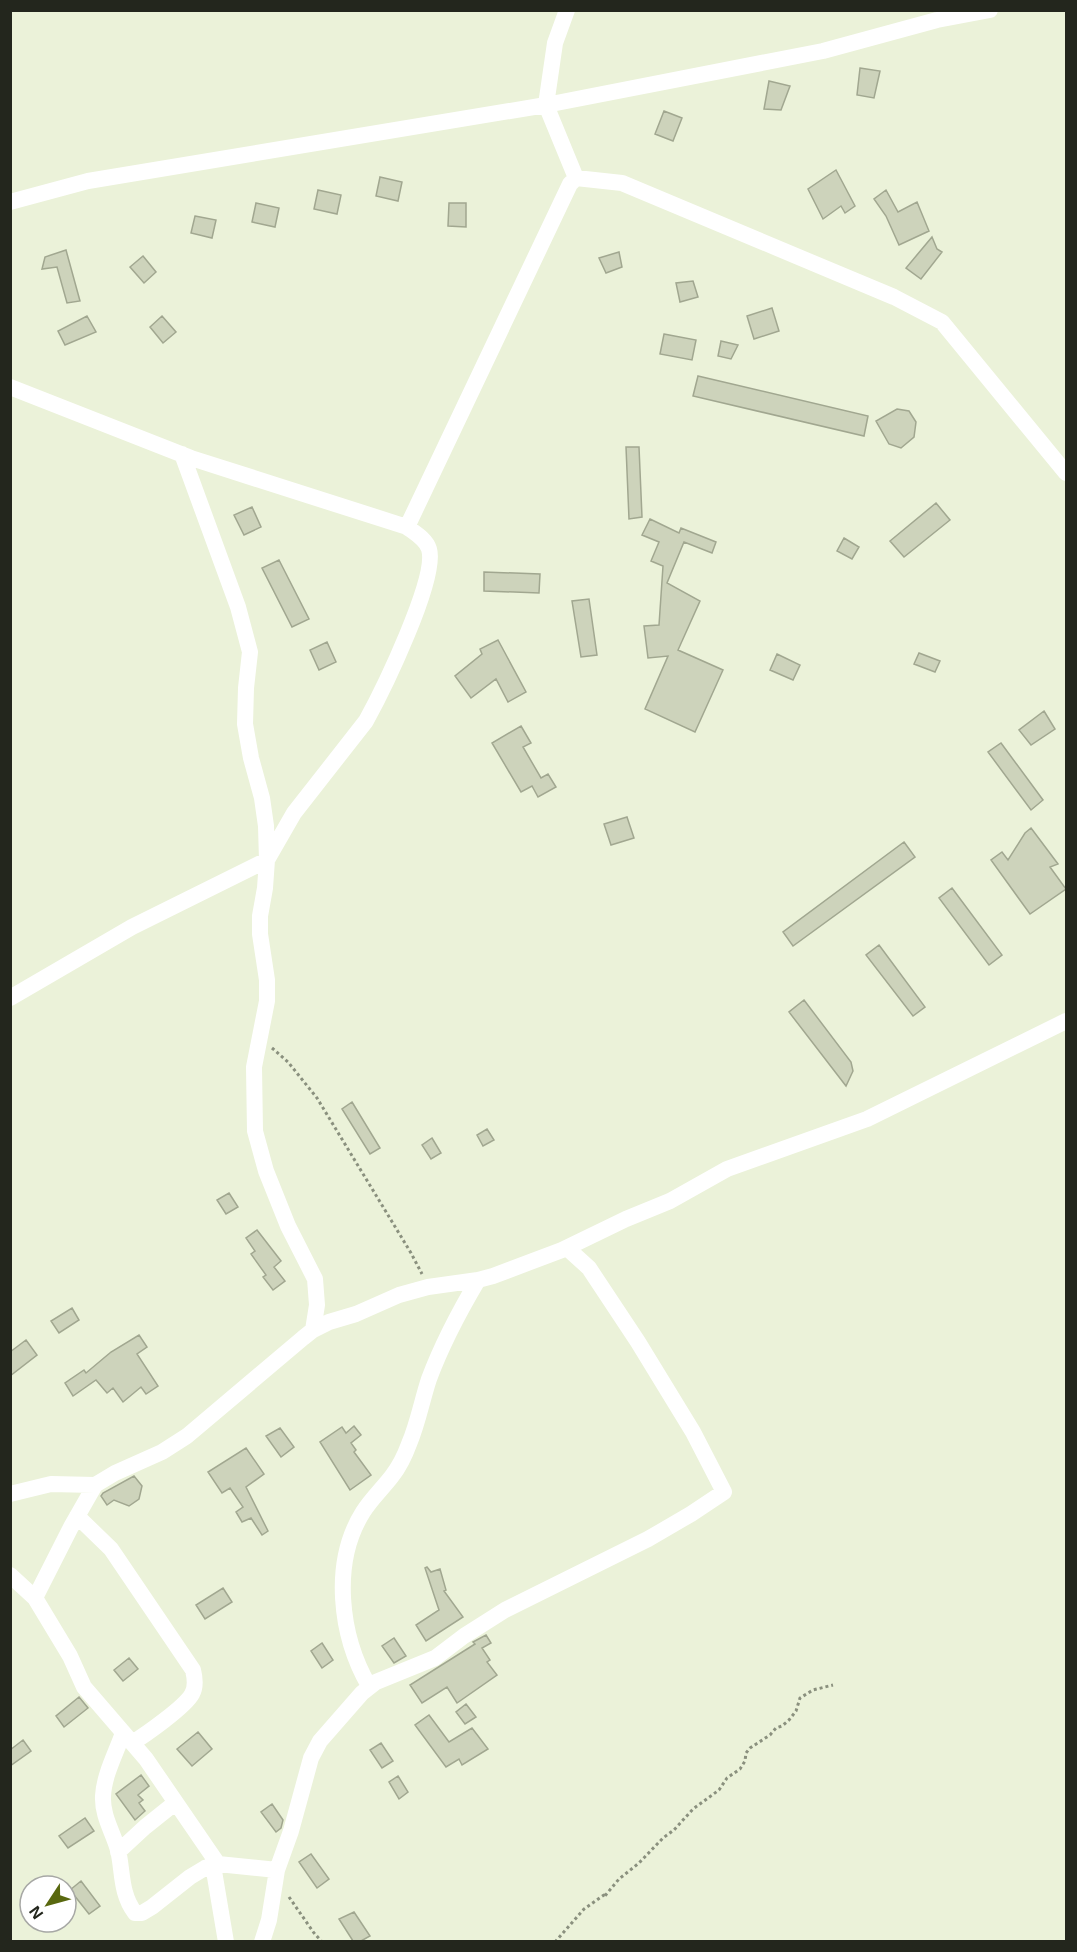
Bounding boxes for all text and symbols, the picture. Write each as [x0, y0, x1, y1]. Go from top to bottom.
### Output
north arrow [18, 1874, 78, 1934]
text: N [26, 1903, 47, 1922]

